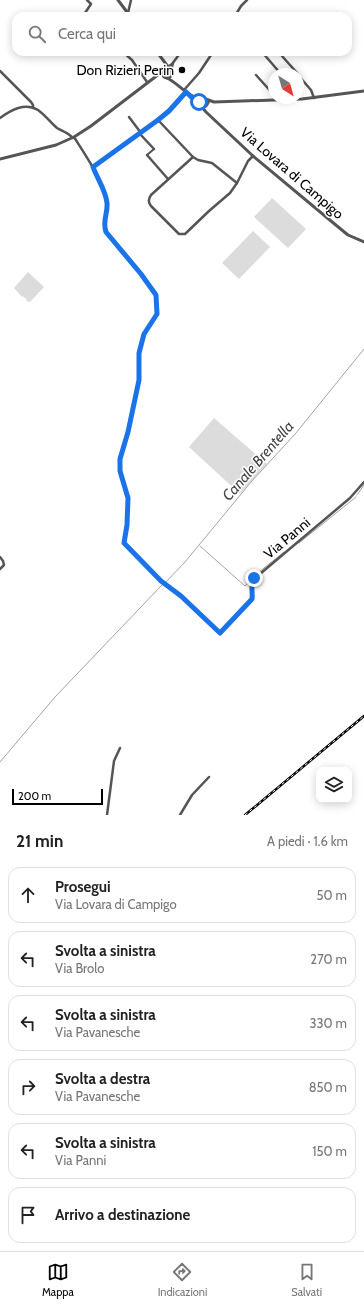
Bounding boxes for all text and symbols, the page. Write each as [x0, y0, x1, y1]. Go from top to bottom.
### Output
search box [12, 12, 352, 56]
icon: search [26, 23, 48, 45]
text: Cerca qui [58, 25, 116, 43]
place label: Don Rizieri Perin [76, 61, 174, 79]
marker: Don Rizieri Perin [177, 65, 187, 75]
north arrow [268, 68, 304, 104]
route start [190, 93, 208, 111]
street label: Via Lovara di Campigo [237, 123, 348, 223]
water label: Canale Brentella [219, 418, 297, 504]
street label: Via Panni [260, 513, 314, 563]
route end [245, 569, 263, 587]
map controls [316, 767, 352, 803]
button: layers [316, 767, 352, 803]
scale bar [12, 787, 103, 806]
text: 200 m [18, 789, 51, 803]
text: 21 min [16, 831, 63, 851]
text: A piedi · 1.6 km [267, 833, 348, 849]
text: Prosegui [55, 878, 111, 896]
icon: ahead [17, 884, 39, 906]
text: 50 m [317, 887, 347, 903]
text: Via Lovara di Campigo [55, 896, 177, 912]
text: Svolta a sinistra [55, 942, 156, 960]
icon: left [17, 948, 39, 970]
text: 270 m [310, 951, 347, 967]
text: Via Brolo [55, 960, 104, 976]
text: Svolta a sinistra [55, 1006, 156, 1024]
icon: left [17, 1012, 39, 1034]
text: 330 m [310, 1015, 347, 1031]
text: Via Pavanesche [55, 1024, 140, 1040]
text: Svolta a destra [55, 1070, 150, 1088]
icon: right [17, 1076, 39, 1098]
text: 850 m [309, 1079, 347, 1095]
text: Via Pavanesche [55, 1088, 140, 1104]
text: Svolta a sinistra [55, 1134, 156, 1152]
icon: left [17, 1140, 39, 1162]
text: 150 m [312, 1143, 347, 1159]
text: Via Panni [55, 1152, 106, 1168]
icon: arrive [17, 1204, 39, 1226]
text: Arrivo a destinazione [55, 1206, 190, 1224]
tab: Mappa [42, 1261, 74, 1299]
tab: Indicazioni [158, 1261, 207, 1299]
tab: Salvati [291, 1261, 322, 1299]

